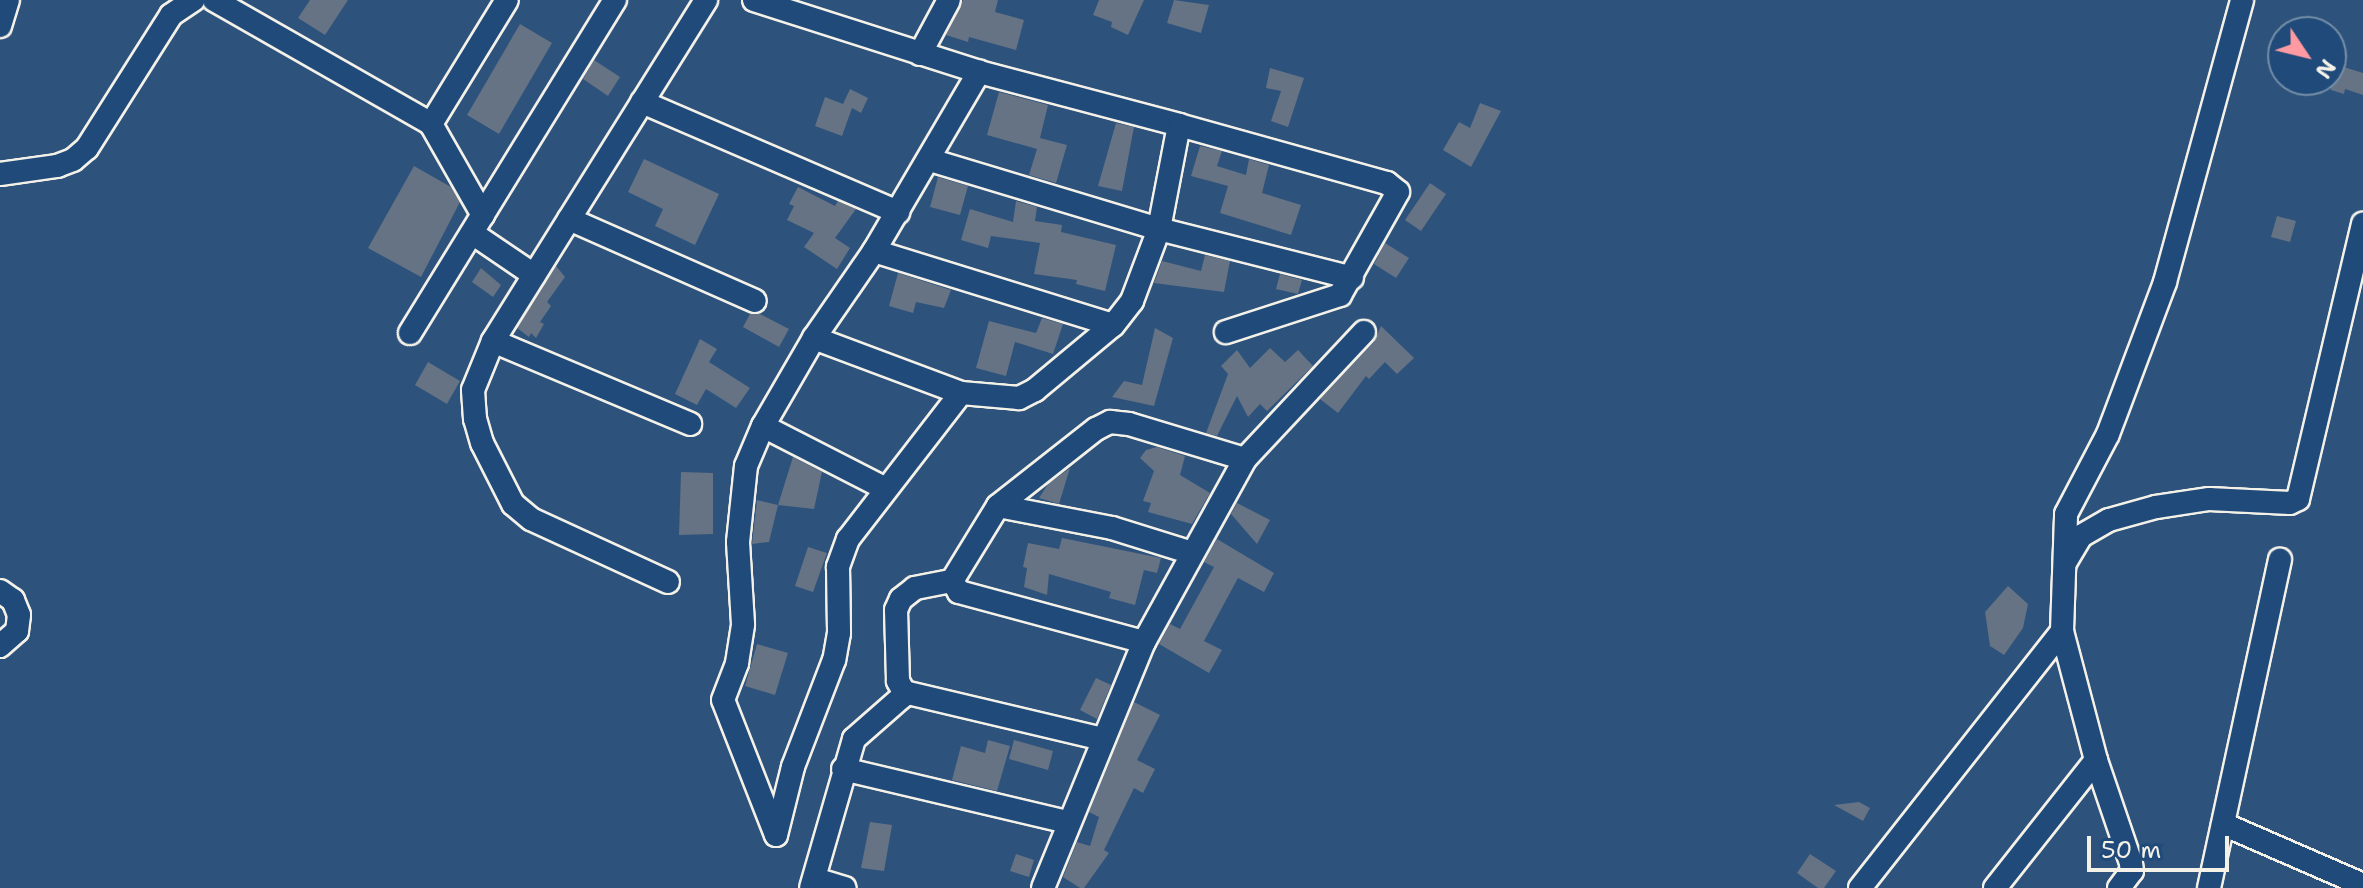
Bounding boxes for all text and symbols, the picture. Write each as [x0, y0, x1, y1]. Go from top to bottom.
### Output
north arrow [2267, 16, 2347, 96]
text: N [2309, 53, 2342, 84]
scale bar [2091, 820, 2233, 870]
text: 50 m [2101, 834, 2161, 866]

